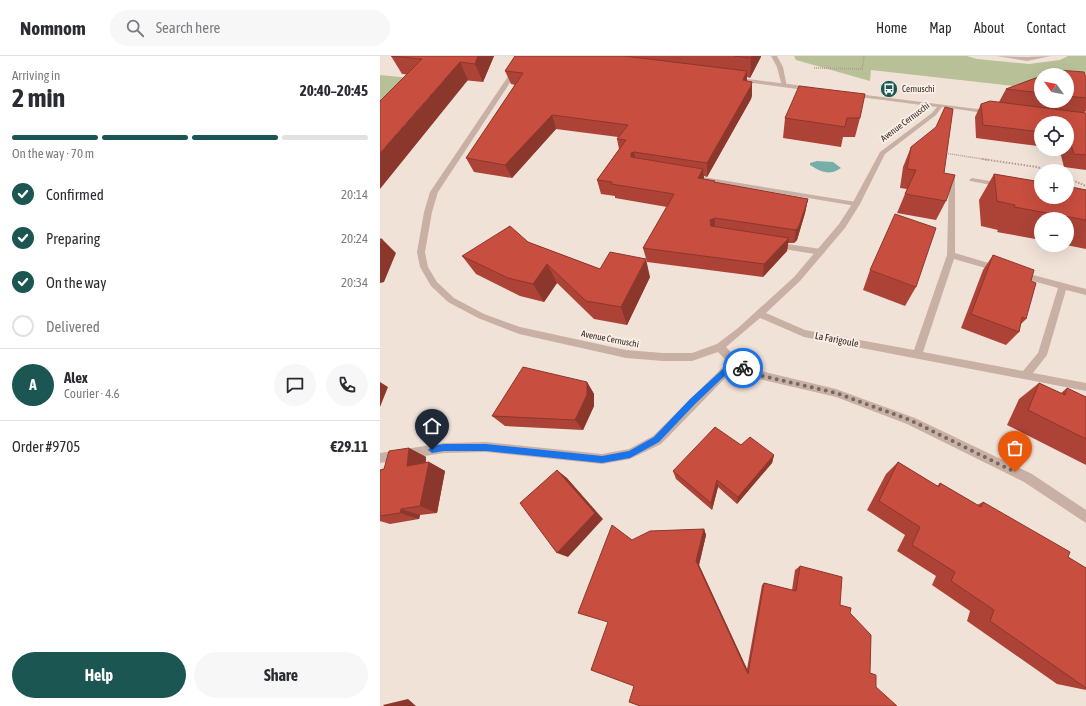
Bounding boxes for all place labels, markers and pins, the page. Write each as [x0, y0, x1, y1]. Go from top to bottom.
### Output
bus stop icon: Cernuschi [879, 79, 899, 99]
place label: Cernuschi [902, 84, 934, 94]
pin [415, 409, 449, 450]
pin [998, 431, 1032, 472]

